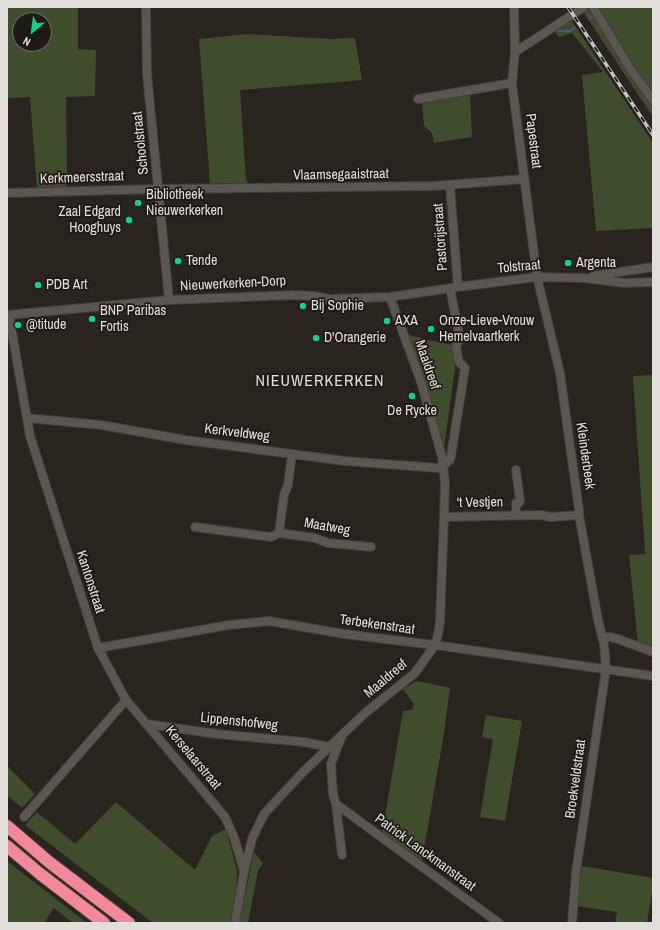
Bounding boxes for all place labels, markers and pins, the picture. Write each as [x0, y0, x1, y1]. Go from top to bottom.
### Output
place label: Bibliotheek Nieuwerkerken [146, 187, 223, 220]
marker: Bibliotheek Nieuwerkerken [133, 198, 143, 208]
place label: Zaal Edgard Hooghuys [58, 204, 121, 236]
marker: Zaal Edgard Hooghuys [124, 215, 134, 225]
place label: Tende [186, 253, 217, 269]
place label: Argenta [576, 255, 616, 271]
marker: Tende [173, 256, 183, 266]
marker: Argenta [563, 258, 573, 268]
place label: PDB Art [46, 277, 87, 293]
marker: PDB Art [33, 280, 43, 290]
place label: Bij Sophie [311, 298, 364, 314]
marker: Bij Sophie [298, 301, 308, 311]
place label: BNP Paribas Fortis [100, 303, 166, 336]
place label: AXA [395, 313, 418, 329]
place label: Onze-Lieve-Vrouw Hemelvaartkerk [439, 313, 534, 346]
marker: BNP Paribas Fortis [87, 314, 97, 324]
marker: AXA [382, 316, 392, 326]
place label: @titude [26, 317, 66, 333]
marker: @titude [13, 320, 23, 330]
marker: Onze-Lieve-Vrouw Hemelvaartkerk [426, 324, 436, 334]
place label: D'Orangerie [324, 330, 386, 346]
marker: D'Orangerie [311, 333, 321, 343]
marker: De Rycke [407, 391, 417, 401]
place label: De Rycke [387, 403, 437, 419]

